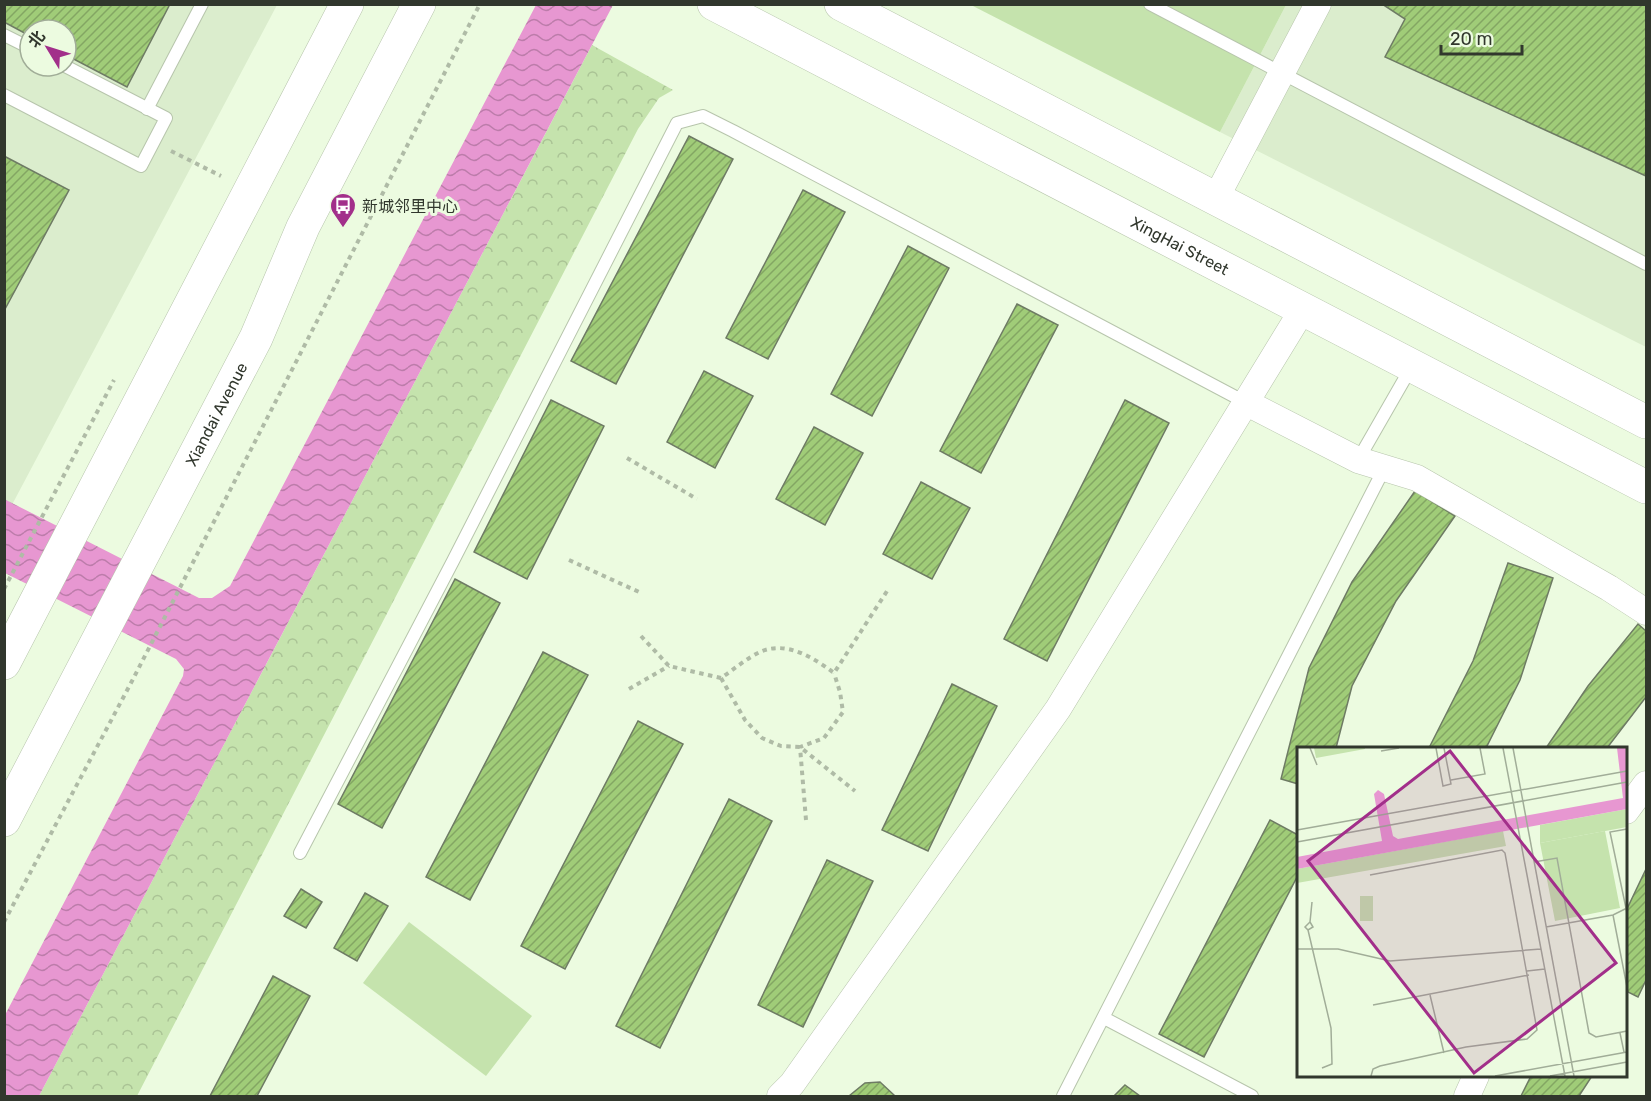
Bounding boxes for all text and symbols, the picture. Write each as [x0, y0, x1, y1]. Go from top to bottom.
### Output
north arrow [18, 18, 78, 78]
scale bar [1441, 18, 1522, 56]
text: 北 [24, 27, 49, 51]
text: 20 m [1450, 28, 1492, 50]
bus stop icon: 新城邻里中心 [328, 191, 358, 229]
place label: 新城邻里中心 [362, 197, 458, 216]
street label: XingHai Street [1128, 212, 1232, 279]
street label: Xiandai Avenue [181, 359, 251, 469]
inset map [1297, 747, 1627, 1077]

